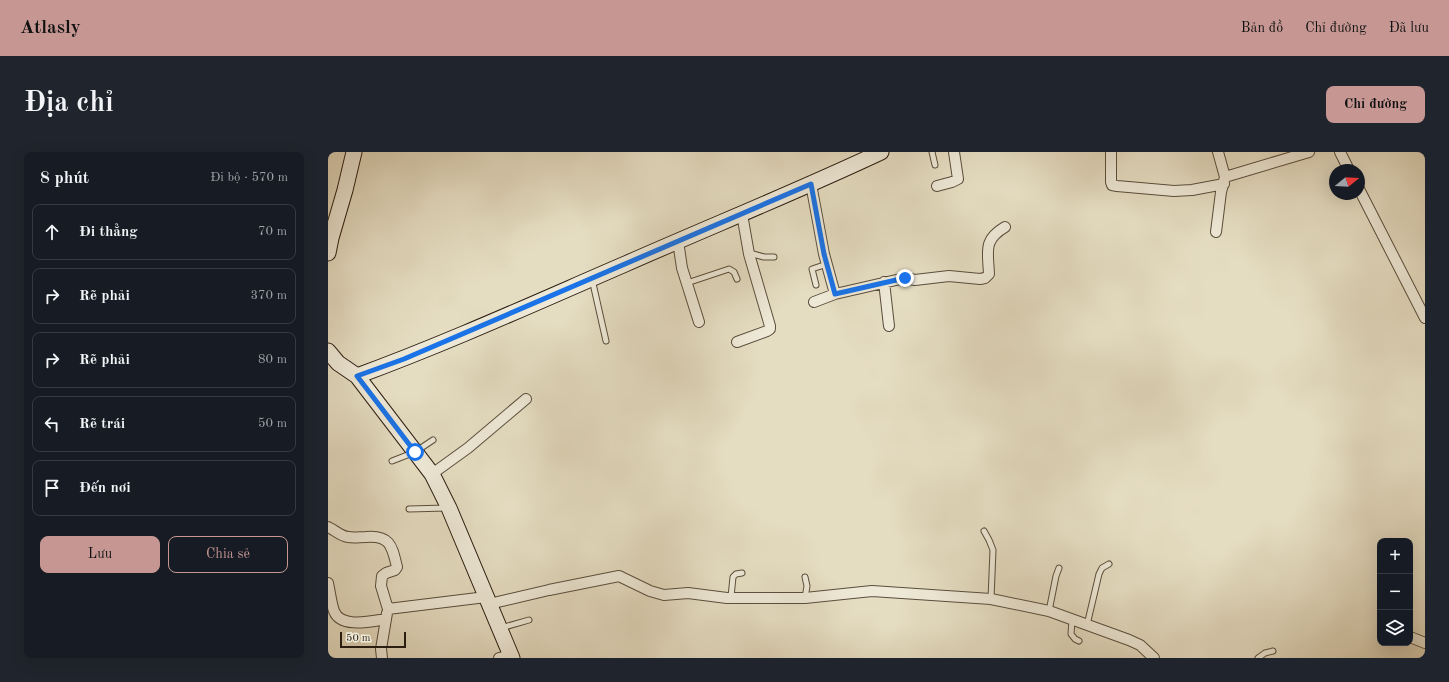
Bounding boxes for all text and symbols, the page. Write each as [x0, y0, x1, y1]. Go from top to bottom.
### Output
text: Atlasly [20, 19, 81, 38]
text: Bản đồ [1241, 21, 1283, 35]
text: Chỉ đường [1305, 21, 1367, 35]
text: Đã lưu [1389, 21, 1429, 35]
button: Chỉ đường [1326, 86, 1425, 123]
text: Địa chỉ [24, 90, 113, 118]
north arrow [1329, 164, 1365, 200]
text: 8 phút [40, 170, 89, 187]
text: Đi bộ · 570 m [210, 171, 288, 184]
icon: ahead [41, 221, 63, 243]
text: Đi thẳng [79, 225, 138, 240]
text: 70 m [258, 225, 287, 238]
route end [896, 269, 914, 287]
icon: right [41, 285, 63, 307]
text: Rẽ phải [79, 289, 130, 304]
text: 370 m [250, 289, 287, 302]
icon: right [41, 349, 63, 371]
text: Rẽ phải [79, 353, 130, 368]
text: 80 m [258, 353, 287, 366]
icon: left [41, 413, 63, 435]
text: Rẽ trái [79, 417, 125, 432]
text: 50 m [258, 417, 287, 430]
route start [406, 443, 424, 461]
icon: arrive [41, 477, 63, 499]
text: Đến nơi [79, 481, 131, 496]
button: Lưu [40, 536, 160, 573]
button: Chia sẻ [168, 536, 288, 573]
map controls [1377, 538, 1413, 646]
button: + [1377, 538, 1413, 574]
button: − [1377, 574, 1413, 610]
button: layers [1377, 610, 1413, 646]
scale bar [340, 630, 406, 649]
text: 50 m [346, 633, 371, 644]

